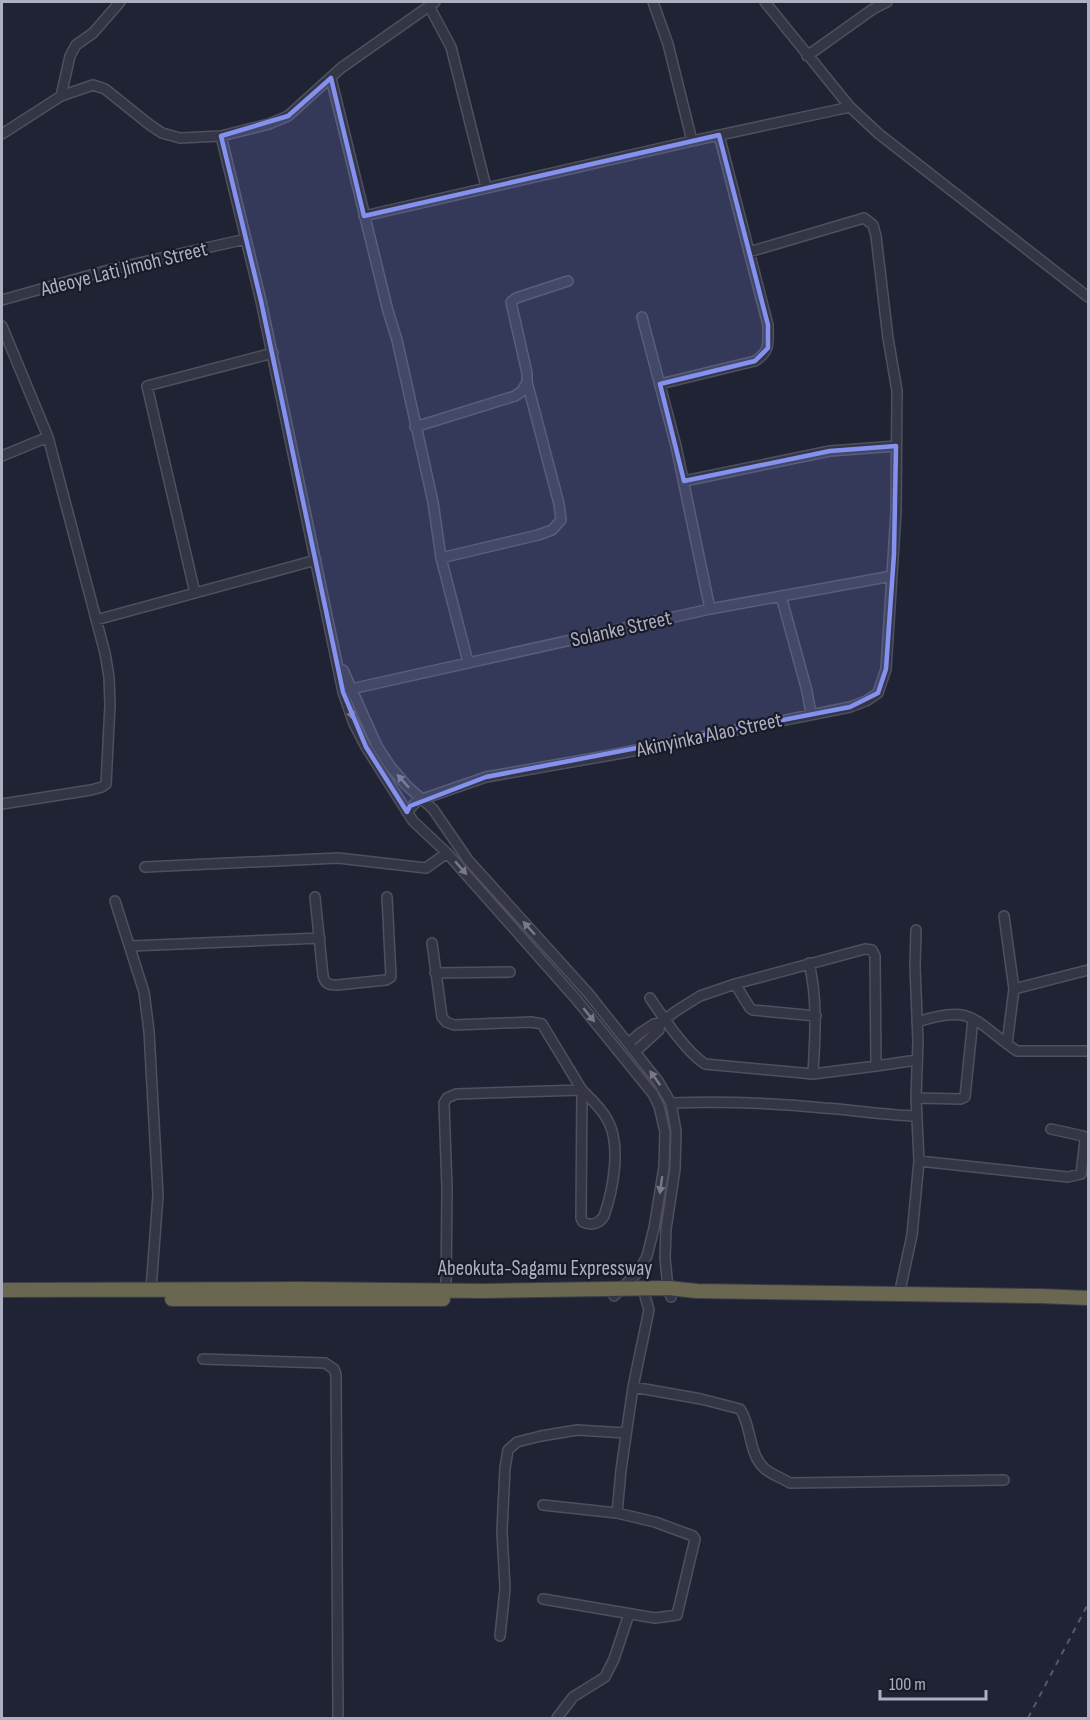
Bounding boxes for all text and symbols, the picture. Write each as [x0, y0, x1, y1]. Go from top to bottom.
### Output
street label: Adeoye Lati Jimoh Street [37, 236, 210, 302]
street label: Solanke Street [568, 605, 674, 653]
one-way arrow [345, 702, 355, 720]
street label: Akinyinka Alao Street [633, 707, 784, 763]
one-way arrow [396, 773, 410, 788]
one-way arrow [454, 861, 468, 876]
one-way arrow [523, 921, 536, 936]
one-way arrow [583, 1007, 596, 1023]
one-way arrow [649, 1070, 661, 1085]
one-way arrow [657, 1176, 666, 1195]
street label: Abeokuta-Sagamu Expressway [437, 1256, 652, 1281]
scale bar [880, 1663, 986, 1701]
text: 100 m [889, 1674, 926, 1695]

